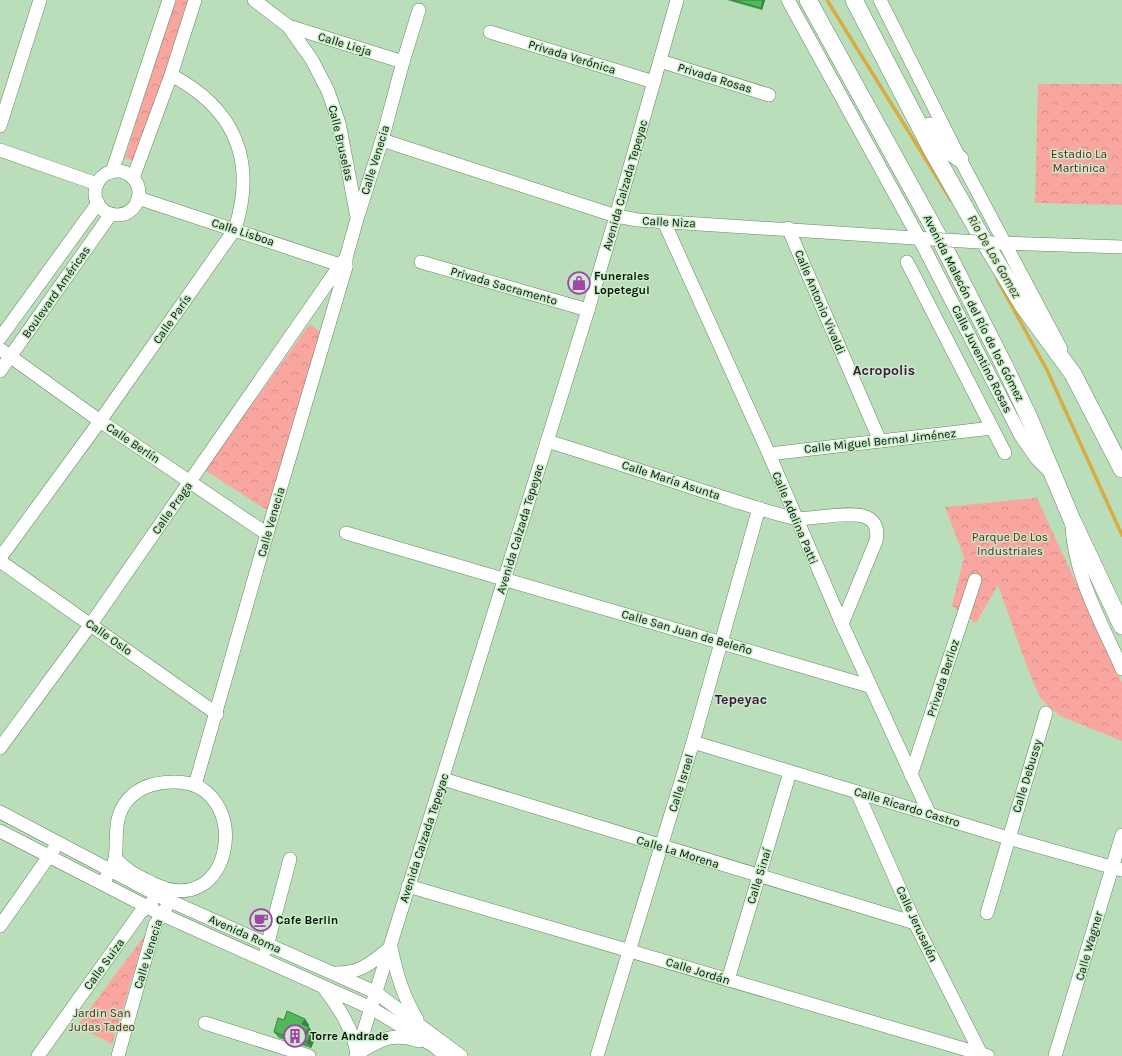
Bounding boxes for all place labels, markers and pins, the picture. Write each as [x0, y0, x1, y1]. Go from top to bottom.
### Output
place label: Funerales Lopetegui [594, 269, 650, 297]
shop icon: Funerales Lopetegui [566, 270, 592, 296]
cafe icon: Cafe Berlin [248, 907, 274, 933]
place label: Cafe Berlin [276, 913, 338, 927]
building icon: Torre Andrade [282, 1023, 308, 1049]
place label: Torre Andrade [310, 1029, 389, 1043]

